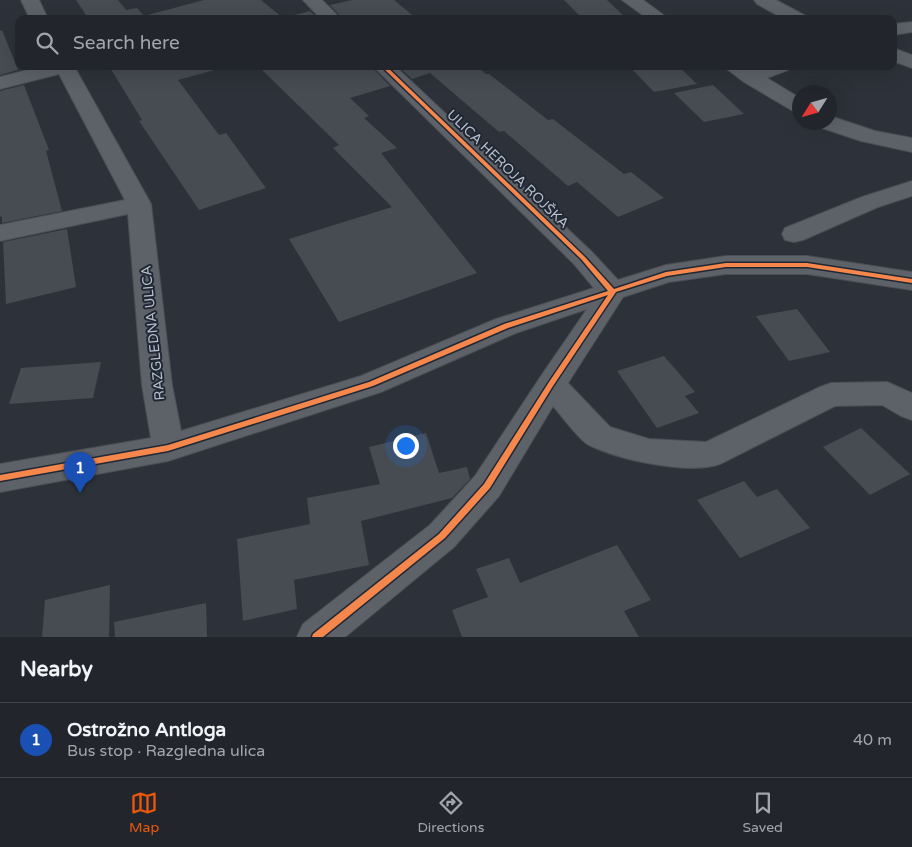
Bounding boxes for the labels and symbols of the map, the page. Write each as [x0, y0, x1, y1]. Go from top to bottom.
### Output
north arrow [792, 85, 837, 130]
street label: ULICA HEROJA ROJŠKA [443, 106, 573, 232]
street label: RAZGLEDNA ULICA [137, 265, 169, 401]
your location [393, 433, 419, 459]
pin: 1 [64, 452, 96, 493]

